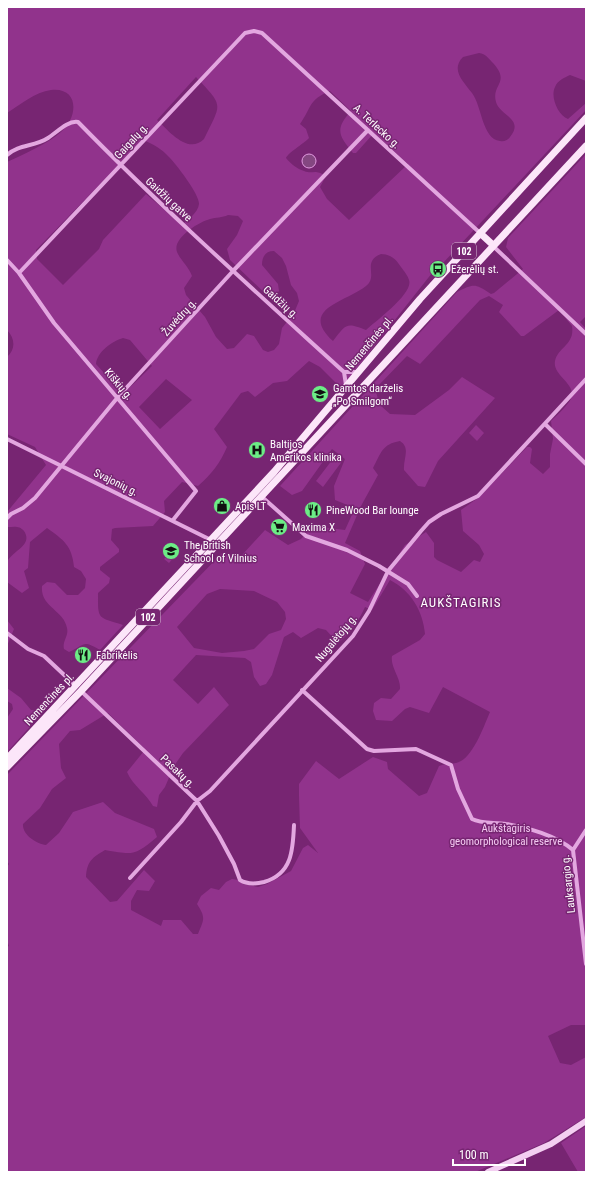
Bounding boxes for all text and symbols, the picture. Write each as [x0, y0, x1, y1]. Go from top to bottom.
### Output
street label: A. Terlecko g. [351, 101, 403, 151]
street label: Gaigalų g. [112, 121, 151, 162]
street label: Gaidžių gatve [143, 175, 195, 224]
road number: 102 [452, 243, 476, 259]
bus stop icon: Ežerėlių st. [428, 259, 448, 279]
place label: Ežerėlių st. [451, 263, 499, 276]
street label: Gaidžių g. [260, 283, 301, 322]
street label: Žuvėdrų g. [159, 296, 200, 339]
street label: Nemenčinės pl. [343, 313, 396, 373]
street label: Kiškių g. [102, 366, 136, 403]
place label: Gamtos darželis „Po Smilgom“ [333, 382, 403, 408]
school or university icon: Gamtos darželis „Po Smilgom“ [310, 384, 330, 404]
place label: Baltijos Amerikos klinika [270, 438, 342, 464]
hospital icon: Baltijos Amerikos klinika [247, 440, 267, 460]
street label: Svajonių g. [92, 466, 140, 499]
shop icon: Apis LT [212, 496, 232, 516]
place label: Apis LT [235, 500, 267, 513]
restaurant icon: PineWood Bar lounge [303, 500, 323, 520]
place label: PineWood Bar lounge [326, 504, 419, 517]
supermarket icon: Maxima X [269, 517, 289, 537]
place label: Maxima X [292, 521, 335, 534]
place label: The British School of Vilnius [184, 539, 257, 565]
school or university icon: The British School of Vilnius [161, 541, 181, 561]
district label: AUKŠTAGIRIS [420, 595, 502, 610]
road number: 102 [136, 609, 160, 625]
street label: Nugalėtojų g. [313, 612, 360, 665]
restaurant icon: Fabrikėlis [73, 645, 93, 665]
place label: Fabrikėlis [96, 649, 138, 662]
street label: Nemenčinės pl. [22, 670, 77, 728]
street label: Pasakų g. [158, 752, 198, 791]
park label: Aukštagiris geomorphological reserve [450, 822, 562, 848]
street label: Lauksargio g. [559, 854, 578, 914]
scale bar [453, 1141, 525, 1167]
text: 100 m [459, 1148, 489, 1162]

